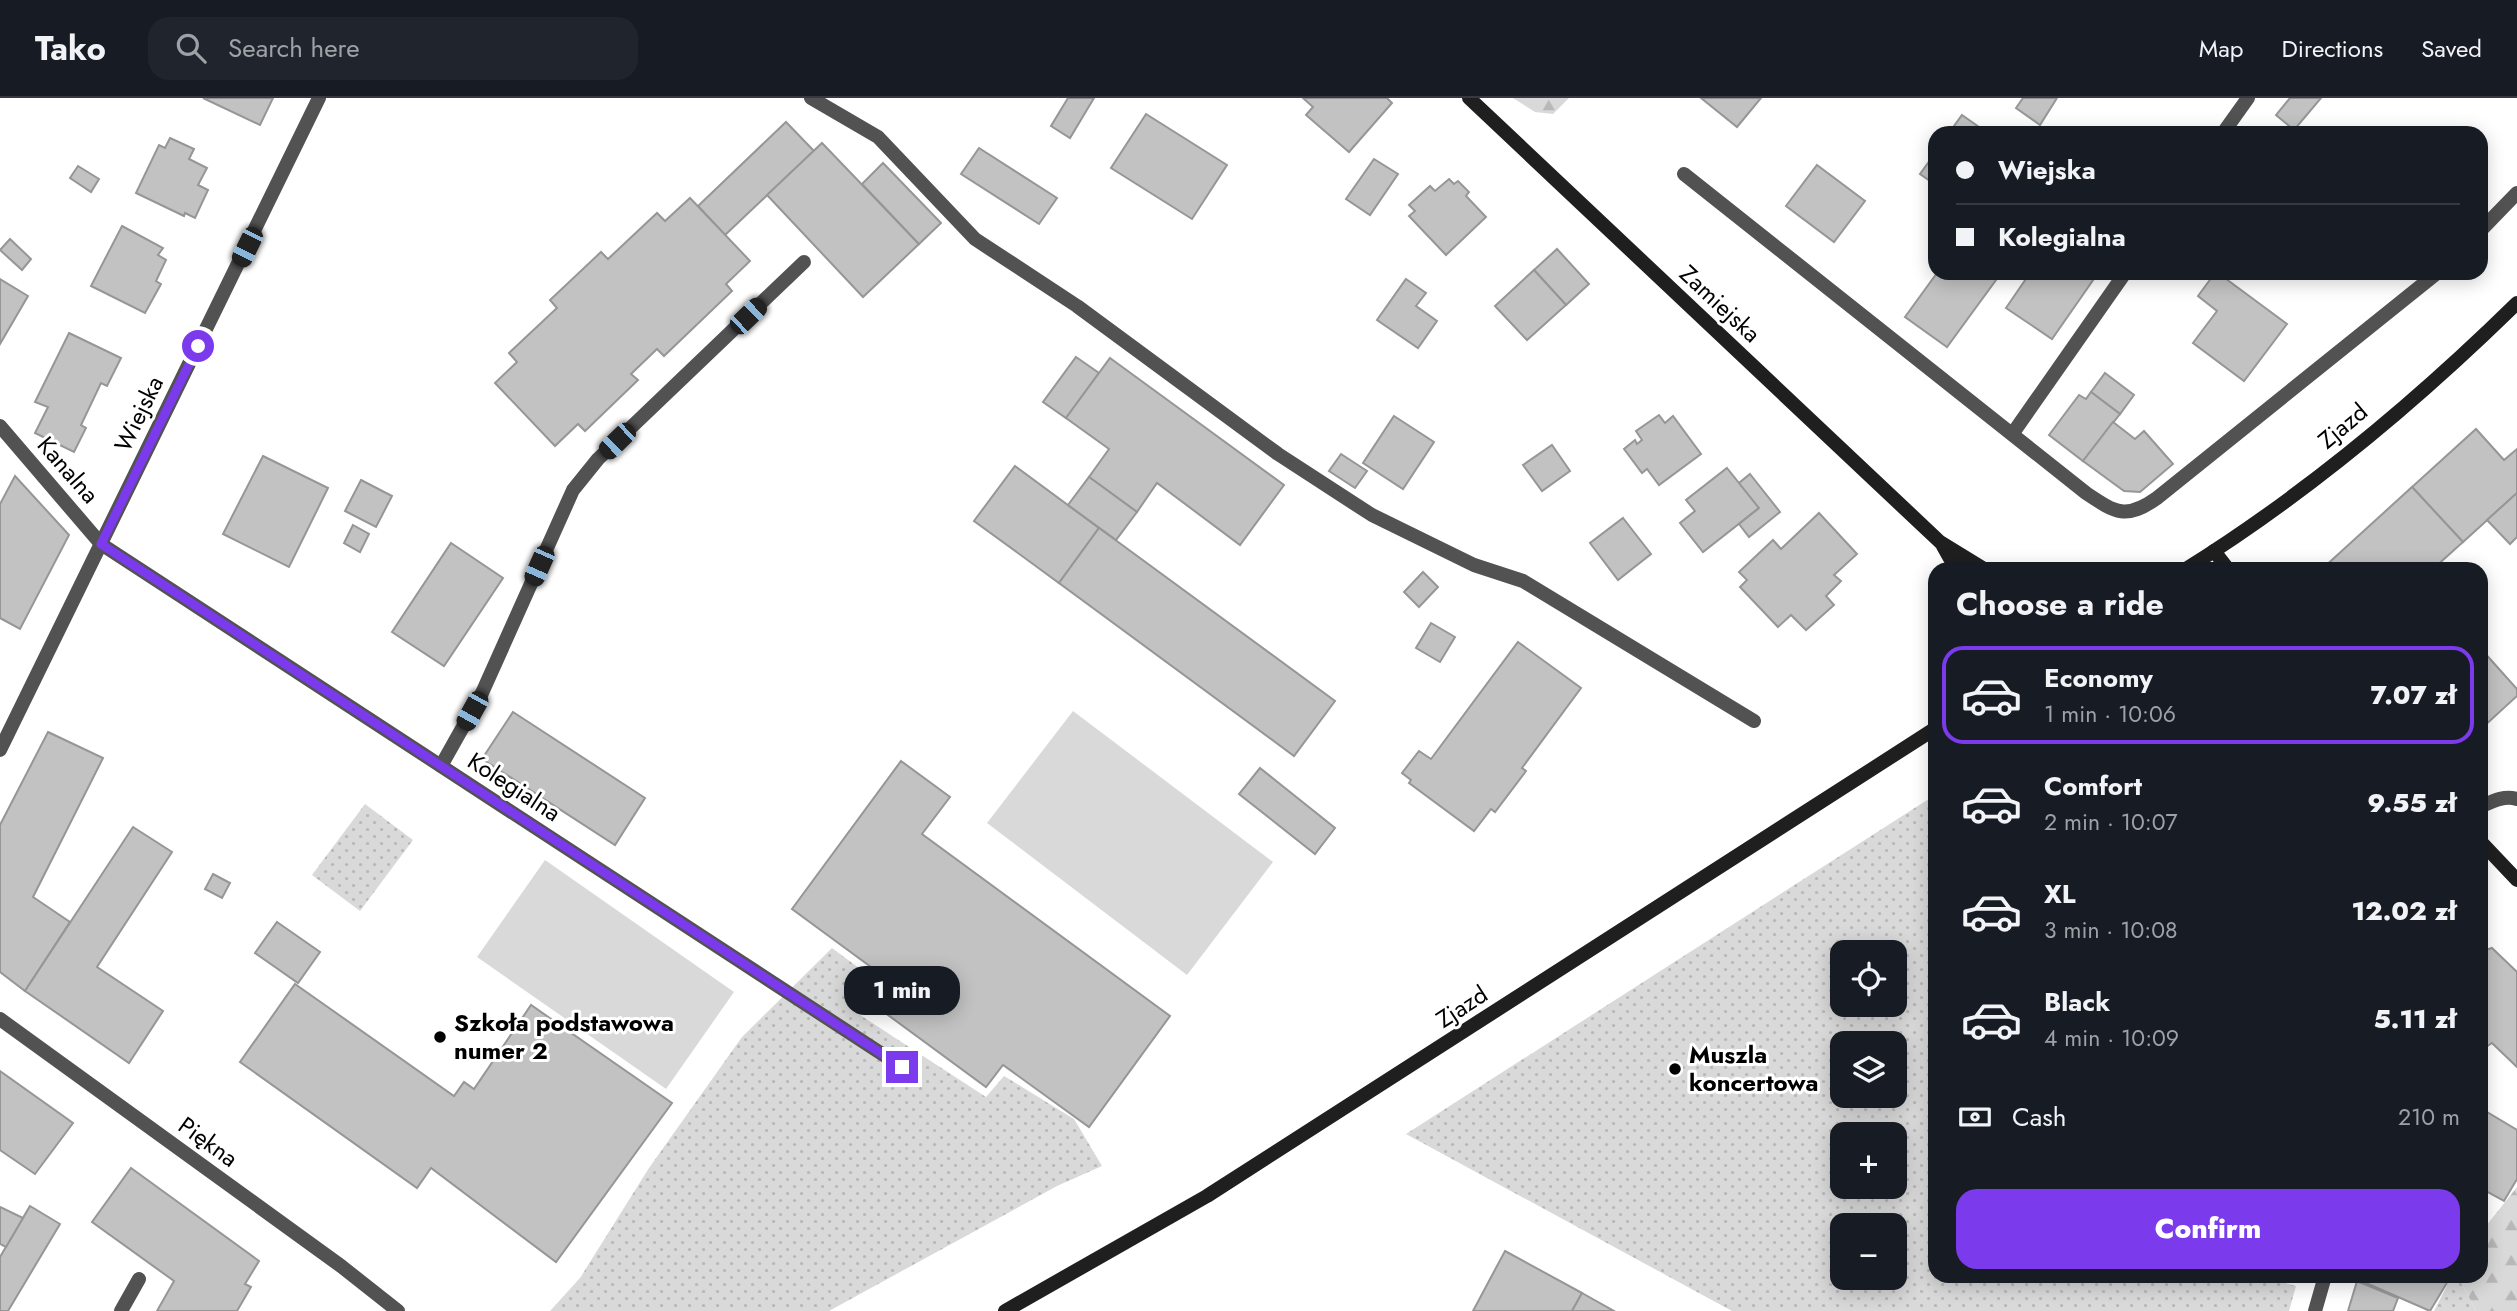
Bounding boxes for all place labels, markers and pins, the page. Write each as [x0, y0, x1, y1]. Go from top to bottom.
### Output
place label: Szkoła podstawowa numer 2 [454, 1005, 674, 1068]
marker: Szkoła podstawowa numer 2 [432, 1029, 448, 1045]
place label: Muszla koncertowa [1689, 1037, 1819, 1100]
marker: Muszla koncertowa [1667, 1061, 1683, 1077]

